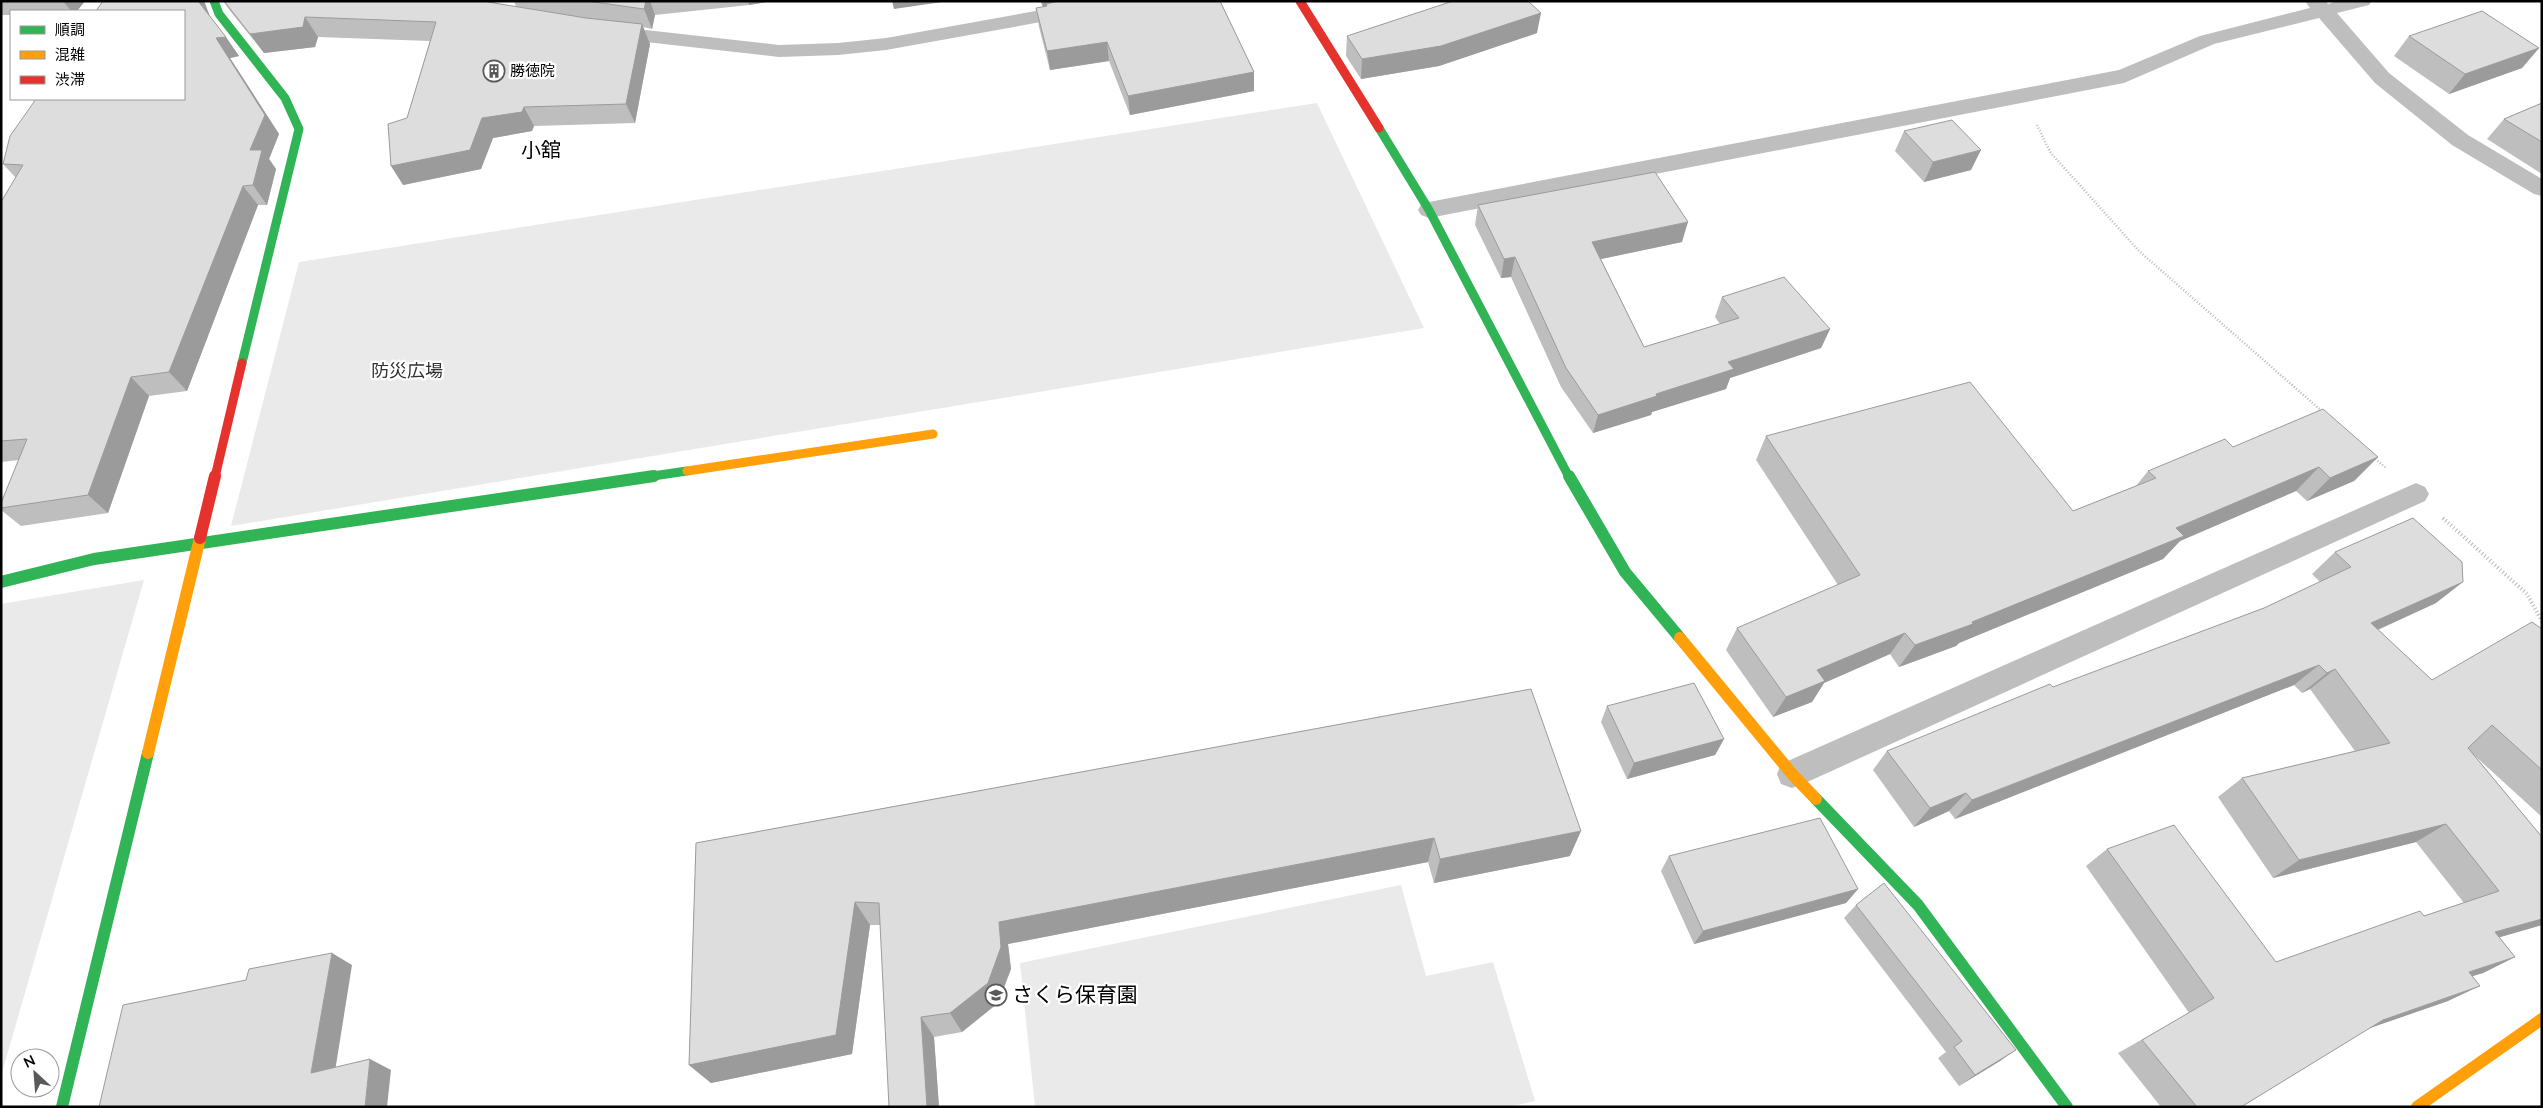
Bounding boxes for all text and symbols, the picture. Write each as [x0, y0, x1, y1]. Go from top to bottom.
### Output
legend [10, 10, 185, 100]
text: 順調 [55, 20, 85, 38]
text: 混雑 [55, 45, 85, 63]
building icon: 勝徳院 [482, 59, 506, 83]
place label: 勝徳院 [510, 61, 555, 79]
text: 渋滞 [55, 70, 85, 88]
district label: 小舘 [521, 137, 561, 161]
park label: 防災広場 [371, 359, 443, 381]
place label: さくら保育園 [1012, 981, 1138, 1006]
school or university icon: さくら保育園 [984, 983, 1008, 1007]
north arrow [10, 1048, 60, 1098]
text: N [21, 1051, 38, 1071]

